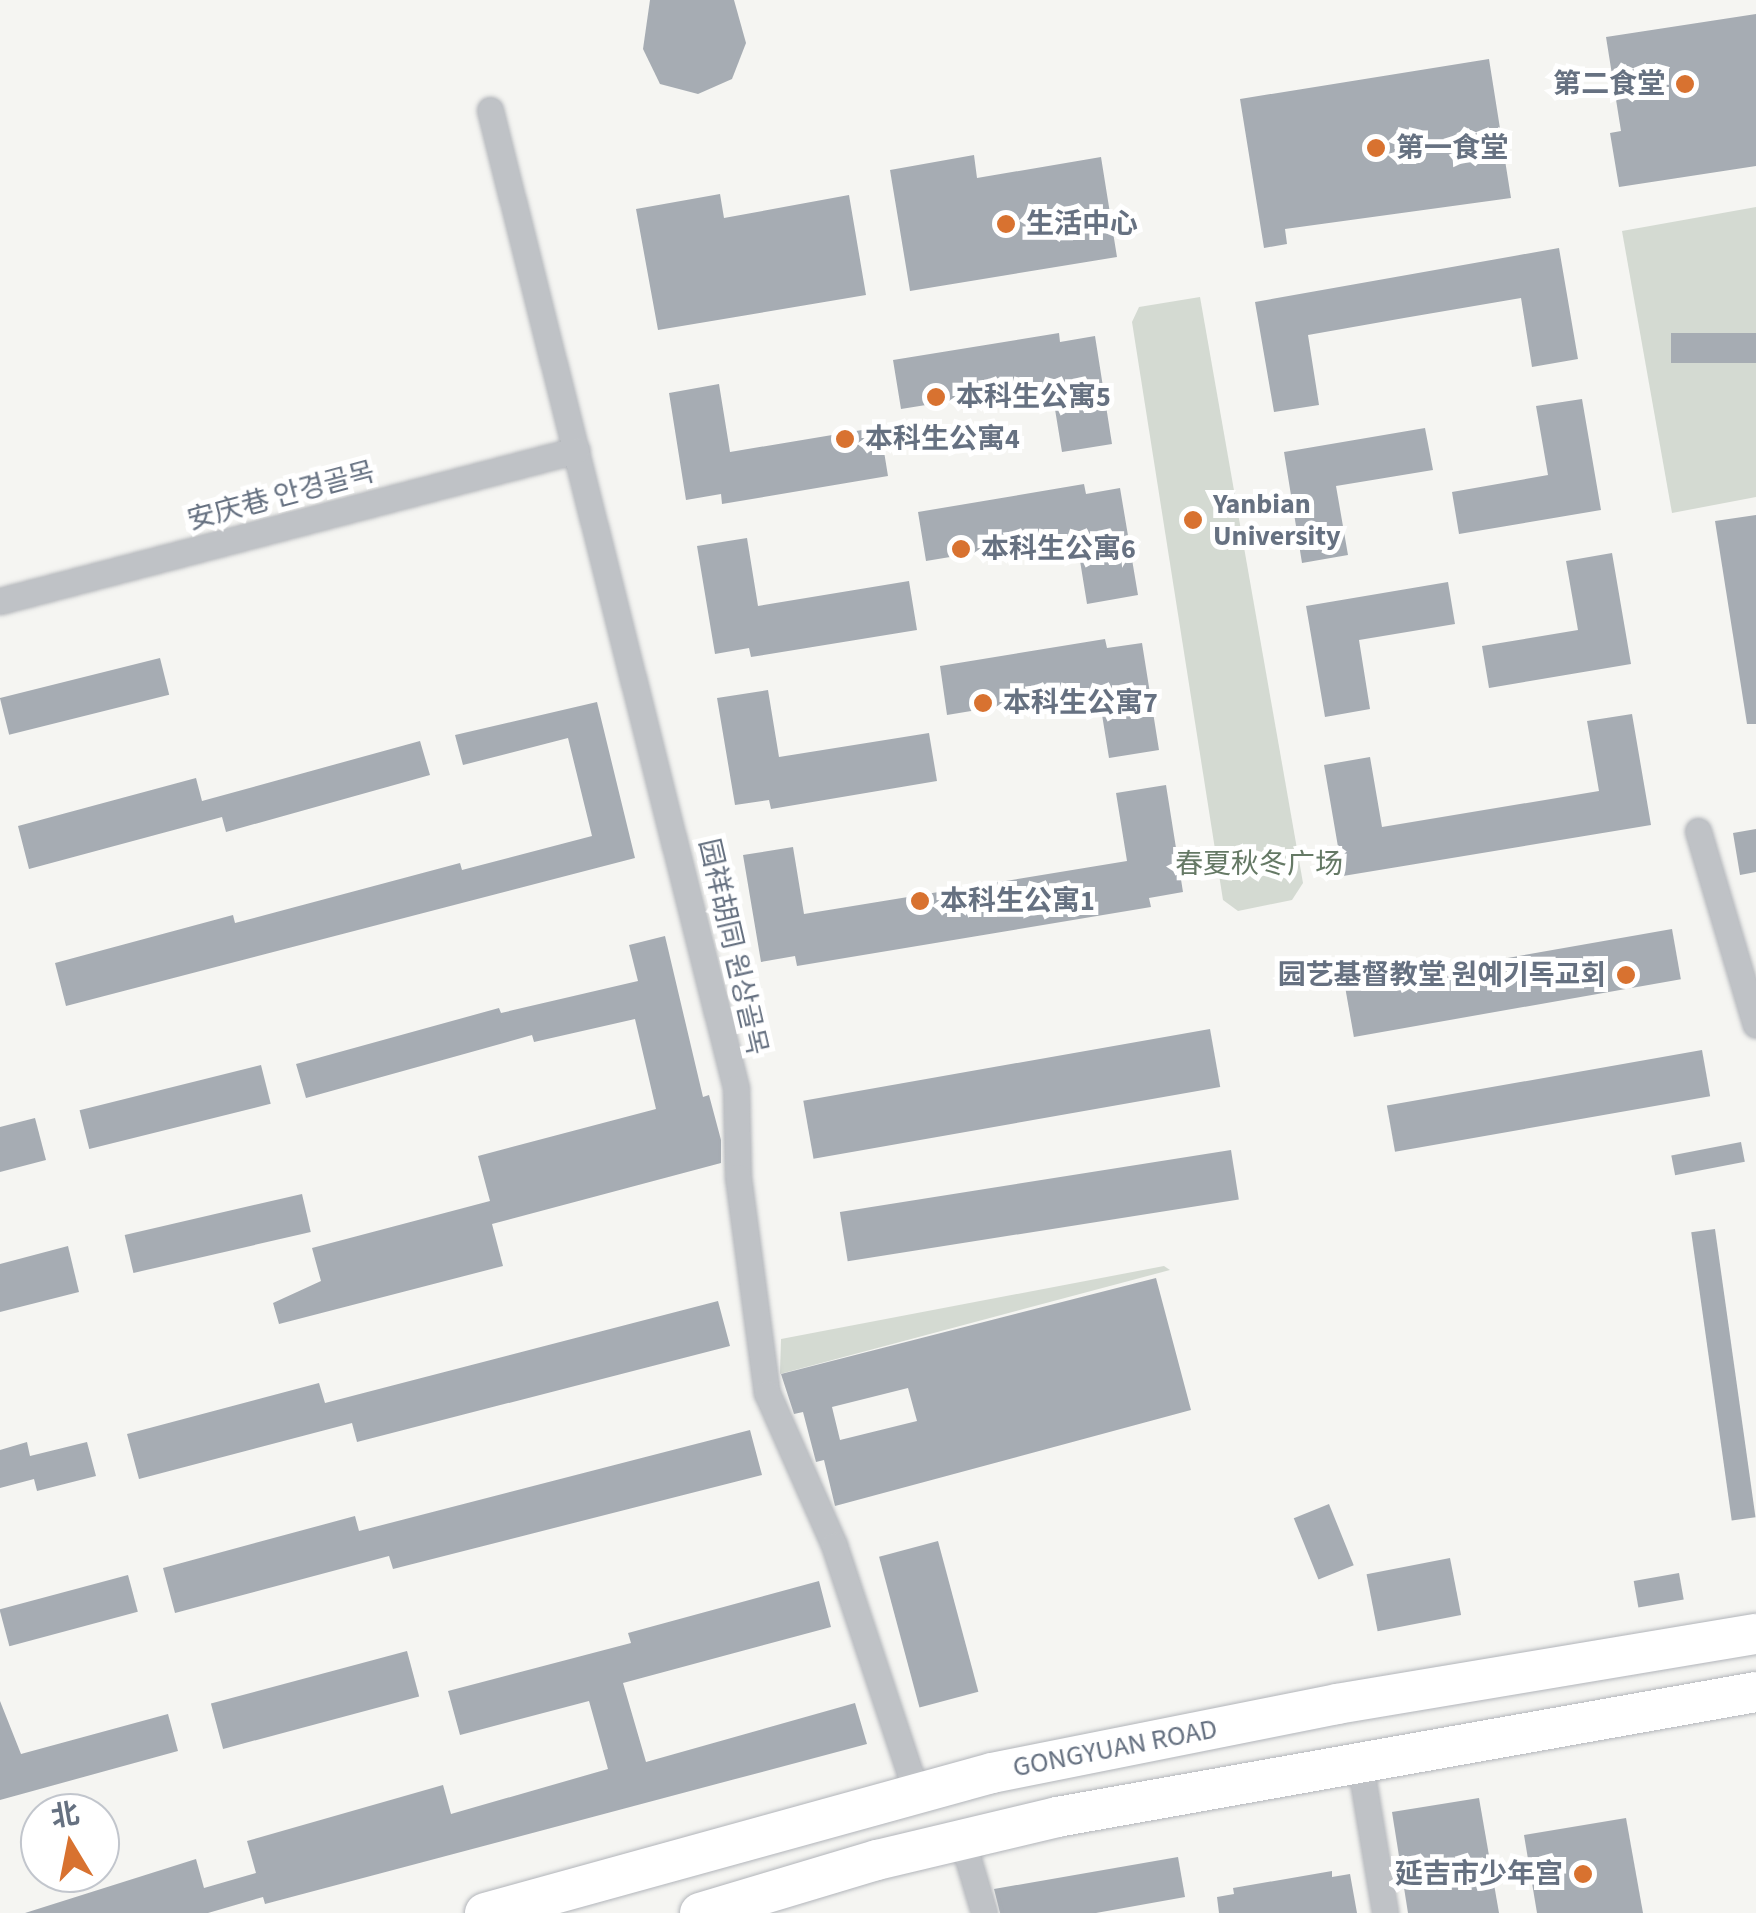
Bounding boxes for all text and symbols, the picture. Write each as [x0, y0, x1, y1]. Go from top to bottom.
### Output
place label: 第二食堂 [1553, 67, 1665, 101]
marker: 第二食堂 [1674, 73, 1696, 95]
place label: 第一食堂 [1396, 131, 1508, 165]
marker: 第一食堂 [1365, 137, 1387, 159]
place label: 生活中心 [1026, 207, 1138, 241]
marker: 生活中心 [995, 213, 1017, 235]
place label: 本科生公寓5 [956, 380, 1111, 414]
marker: 本科生公寓5 [925, 386, 947, 408]
place label: 本科生公寓4 [865, 422, 1020, 456]
marker: 本科生公寓4 [834, 428, 856, 450]
street label: 安庆巷 안경골목 [184, 455, 378, 537]
place label: Yanbian University [1213, 487, 1341, 553]
marker: Yanbian University [1182, 509, 1204, 531]
place label: 本科生公寓6 [981, 532, 1136, 566]
marker: 本科生公寓6 [950, 538, 972, 560]
place label: 本科生公寓7 [1003, 686, 1158, 720]
marker: 本科生公寓7 [972, 692, 994, 714]
street label: 园祥胡同 원상골목 [692, 836, 774, 1058]
park label: 春夏秋冬广场 [1175, 847, 1343, 881]
place label: 本科生公寓1 [940, 884, 1095, 918]
marker: 本科生公寓1 [909, 890, 931, 912]
place label: 园艺基督教堂 원예기독교회 [1278, 958, 1606, 992]
marker: 园艺基督教堂 원예기독교회 [1615, 964, 1637, 986]
street label: GONGYUAN ROAD [1010, 1712, 1220, 1784]
north arrow [20, 1793, 120, 1893]
text: 北 [48, 1793, 82, 1838]
place label: 延吉市少年宫 [1395, 1857, 1563, 1891]
marker: 延吉市少年宫 [1572, 1863, 1594, 1885]

